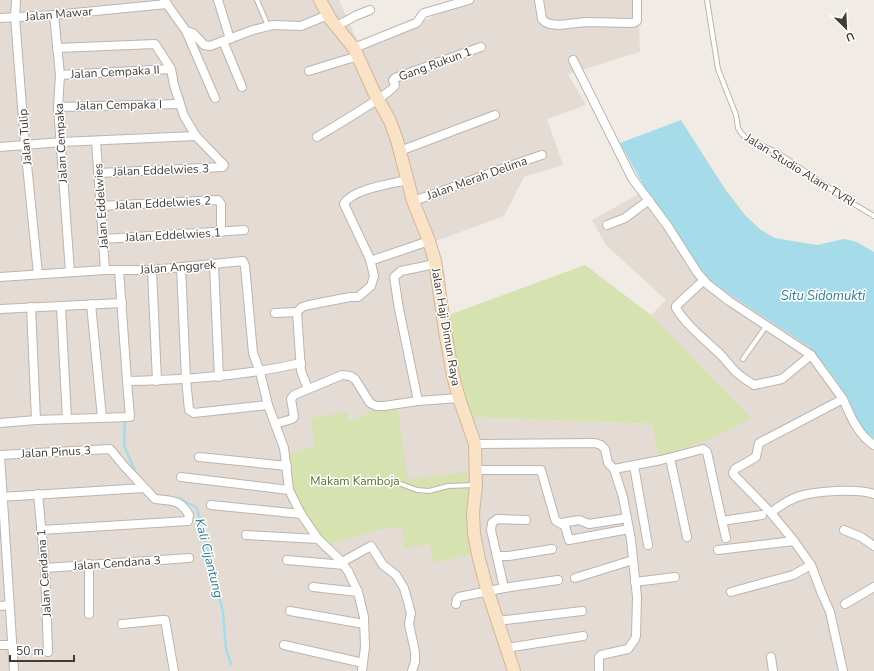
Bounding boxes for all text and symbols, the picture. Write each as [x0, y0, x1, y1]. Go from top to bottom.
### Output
street label: Jalan Mawar [24, 3, 94, 25]
north arrow [826, 8, 866, 48]
text: U [843, 28, 857, 45]
street label: Gang Rukun 1 [396, 43, 474, 85]
street label: Jalan Cempaka II [69, 62, 160, 82]
street label: Jalan Cempaka I [75, 96, 162, 114]
street label: Jalan Cempaka [51, 103, 71, 184]
street label: Jalan Tulip [15, 108, 36, 167]
street label: Jalan Studio Alam TVRI [741, 129, 858, 210]
street label: Jalan Merah Delima [424, 152, 529, 204]
street label: Jalan Eddelwies 3 [112, 160, 209, 180]
street label: Jalan Eddelwies [90, 162, 112, 250]
street label: Jalan Eddelwies 2 [114, 192, 211, 214]
street label: Jalan Eddelwies 1 [124, 224, 221, 246]
street label: Jalan Anggrek [138, 256, 218, 278]
street label: Jalan Haji Dimun Raya [428, 266, 464, 387]
water label: Situ Sidomukti [781, 287, 866, 305]
street label: Jalan Pinus 3 [20, 442, 91, 462]
park label: Makam Kamboja [310, 473, 400, 489]
water label: Kali Cijantung [190, 517, 228, 600]
street label: Jalan Cendana 1 [33, 529, 55, 618]
street label: Jalan Cendana 3 [72, 552, 161, 574]
scale bar [10, 637, 74, 663]
text: 50 m [16, 643, 44, 659]

